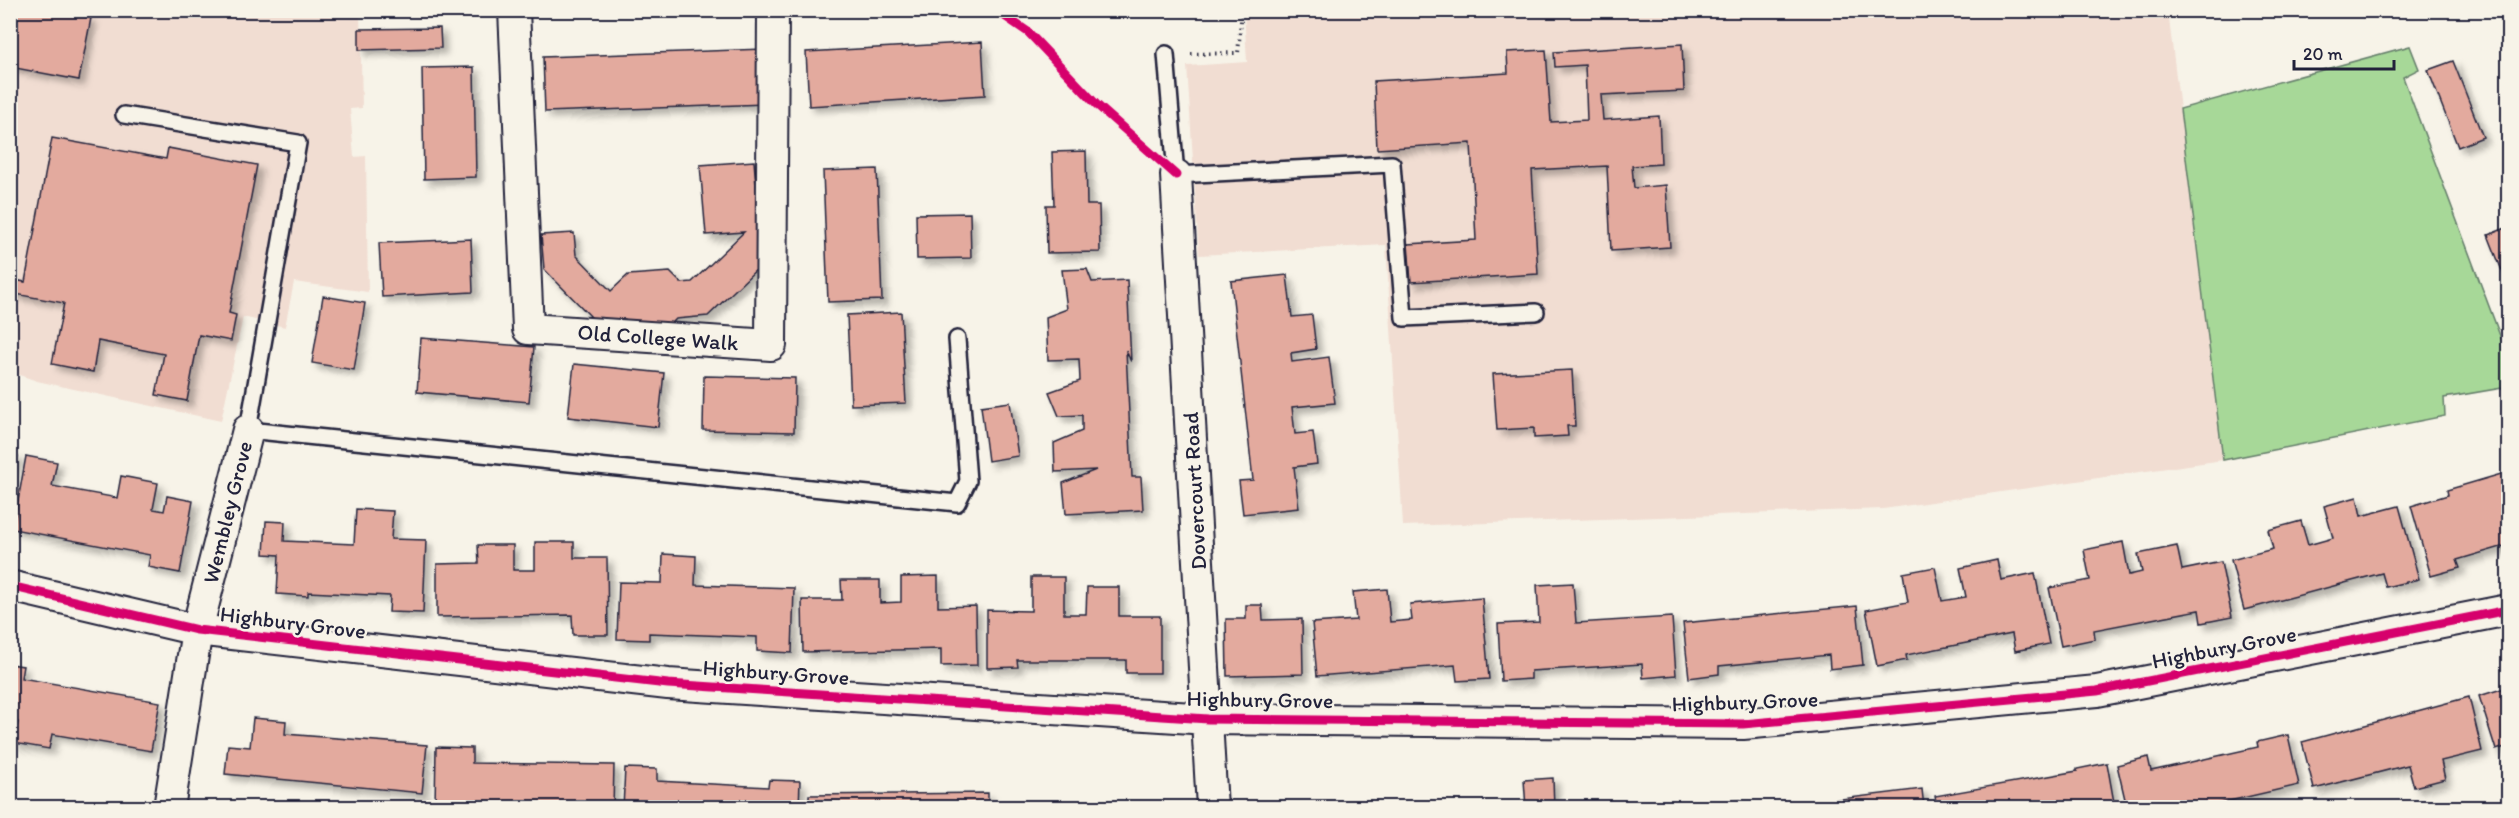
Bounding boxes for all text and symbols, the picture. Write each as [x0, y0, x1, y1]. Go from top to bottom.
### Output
scale bar [2294, 33, 2394, 71]
text: 20 m [2303, 43, 2343, 65]
street label: Old College Walk [577, 318, 740, 357]
street label: Dovercourt Road [1177, 411, 1212, 571]
street label: Wembley Grove [197, 438, 258, 586]
street label: Highbury Grove [218, 600, 367, 645]
street label: Highbury Grove [2150, 620, 2299, 675]
street label: Highbury Grove [702, 654, 850, 691]
street label: Highbury Grove [1186, 685, 1334, 714]
street label: Highbury Grove [1671, 685, 1819, 718]

